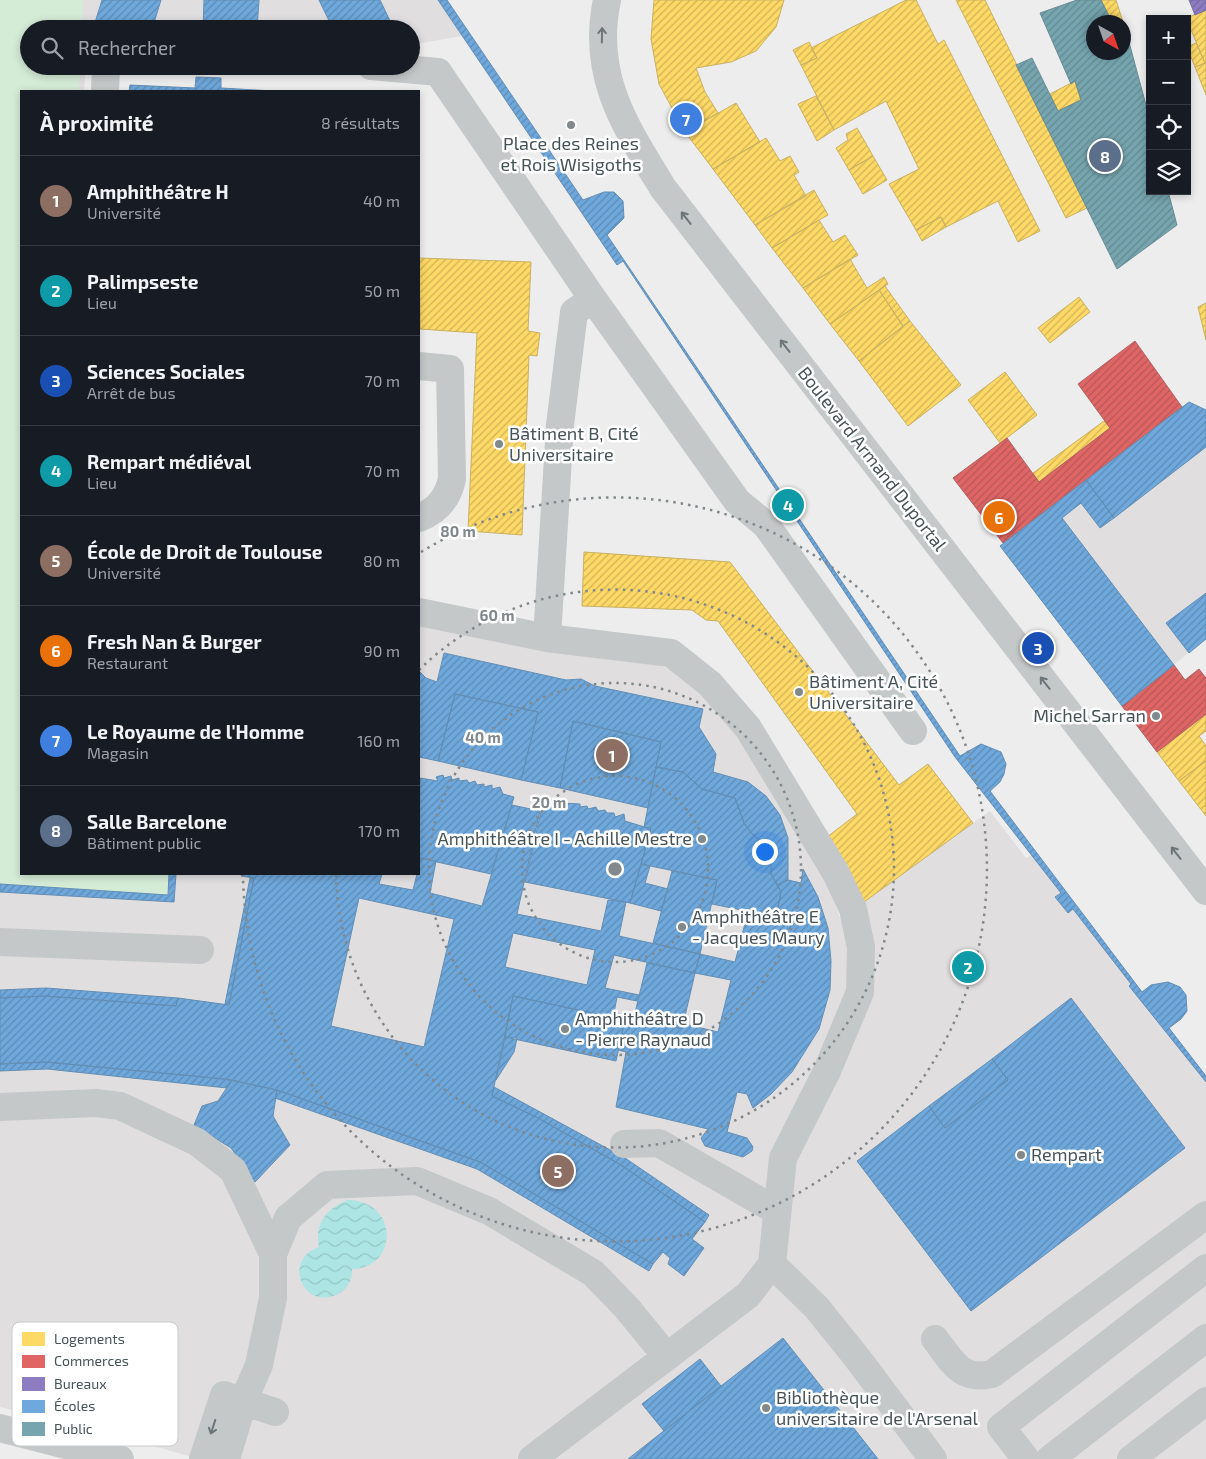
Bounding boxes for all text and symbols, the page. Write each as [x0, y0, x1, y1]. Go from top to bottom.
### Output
north arrow [1086, 15, 1131, 60]
map controls [1146, 15, 1191, 195]
button: + [1146, 15, 1191, 60]
search box [20, 20, 420, 75]
one-way arrow [597, 28, 607, 44]
icon: search [38, 34, 66, 62]
text: Rechercher [78, 36, 176, 59]
button: − [1146, 60, 1191, 105]
pin: 7 [670, 100, 702, 138]
button: locate [1146, 105, 1191, 150]
text: À proximité [40, 110, 154, 135]
text: 8 résultats [321, 113, 400, 132]
marker: Place des Reines et Rois Wisigoths [565, 119, 577, 131]
place label: Place des Reines et Rois Wisigoths [501, 132, 641, 175]
pin: 8 [1089, 137, 1121, 175]
button: layers [1146, 150, 1191, 195]
text: Amphithéâtre H [87, 180, 229, 203]
text: 1 [53, 191, 59, 210]
text: 40 m [363, 191, 400, 210]
text: Université [87, 203, 161, 222]
one-way arrow [680, 212, 691, 225]
text: Palimpseste [87, 270, 199, 293]
text: 2 [51, 281, 61, 300]
text: 50 m [364, 281, 400, 300]
text: Lieu [87, 293, 117, 312]
one-way arrow [780, 339, 790, 353]
text: Sciences Sociales [87, 360, 245, 383]
street label: Boulevard Armand Duportal [794, 362, 952, 555]
text: 3 [51, 371, 61, 390]
text: 70 m [365, 371, 400, 390]
text: Arrêt de bus [87, 383, 176, 402]
place label: Bâtiment B, Cité Universitaire [509, 422, 639, 465]
marker: Bâtiment B, Cité Universitaire [493, 438, 505, 450]
text: Rempart médiéval [87, 450, 251, 473]
text: 4 [51, 461, 61, 480]
text: 70 m [365, 461, 400, 480]
text: Lieu [87, 473, 117, 492]
pin: 4 [772, 486, 804, 524]
pin: 6 [983, 498, 1015, 536]
text: 80 m [440, 522, 476, 540]
text: École de Droit de Toulouse [87, 540, 322, 563]
text: 5 [52, 551, 60, 570]
text: 80 m [363, 551, 400, 570]
text: Université [87, 563, 161, 582]
text: 60 m [480, 606, 514, 624]
pin: 3 [1022, 629, 1054, 667]
text: Fresh Nan & Burger [87, 630, 262, 653]
text: 6 [51, 641, 61, 660]
text: 90 m [364, 641, 400, 660]
text: Restaurant [87, 653, 168, 672]
place label: Bâtiment A, Cité Universitaire [809, 670, 938, 713]
one-way arrow [1039, 677, 1050, 690]
marker: Bâtiment A, Cité Universitaire [793, 686, 805, 698]
place label: Michel Sarran [1033, 704, 1146, 726]
marker: Michel Sarran [1150, 710, 1162, 722]
text: Le Royaume de l'Homme [87, 720, 304, 743]
text: 40 m [465, 728, 501, 746]
text: 7 [52, 731, 60, 750]
text: 160 m [357, 731, 400, 750]
pin: 1 [596, 736, 628, 774]
text: Magasin [87, 743, 149, 762]
text: 20 m [532, 793, 566, 811]
text: Salle Barcelone [87, 810, 227, 833]
text: 8 [51, 821, 61, 840]
text: 170 m [358, 821, 400, 840]
place label: Amphithéâtre I - Achille Mestre [437, 827, 692, 849]
text: Bâtiment public [87, 833, 201, 852]
marker: Amphithéâtre I - Achille Mestre [696, 833, 708, 845]
your location [752, 839, 778, 865]
one-way arrow [1171, 847, 1182, 860]
centre of rings [606, 860, 624, 878]
place label: Amphithéâtre E - Jacques Maury [692, 905, 825, 948]
marker: Amphithéâtre E - Jacques Maury [676, 921, 688, 933]
pin: 2 [952, 948, 984, 986]
place label: Amphithéâtre D - Pierre Raynaud [575, 1007, 711, 1050]
marker: Amphithéâtre D - Pierre Raynaud [559, 1023, 571, 1035]
place label: Rempart [1031, 1143, 1102, 1165]
marker: Rempart [1015, 1149, 1027, 1161]
pin: 5 [542, 1152, 574, 1190]
legend [12, 1322, 178, 1446]
text: Logements [54, 1330, 125, 1347]
text: Commerces [54, 1352, 129, 1369]
text: Bureaux [54, 1375, 107, 1392]
place label: Bibliothèque universitaire de l'Arsenal [776, 1386, 979, 1429]
text: Écoles [54, 1397, 95, 1414]
marker: Bibliothèque universitaire de l'Arsenal [760, 1402, 772, 1414]
one-way arrow [208, 1419, 218, 1435]
text: Public [54, 1420, 93, 1437]

